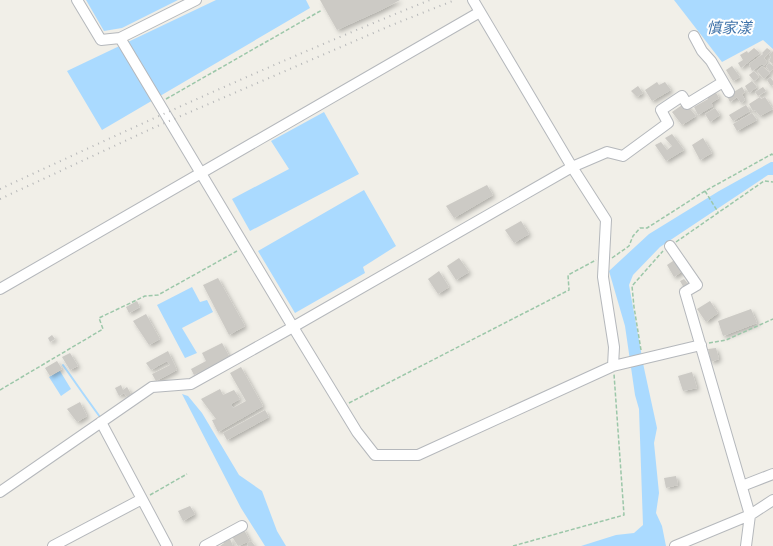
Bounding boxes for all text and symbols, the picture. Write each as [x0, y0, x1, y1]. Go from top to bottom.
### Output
water label: 慎家漾 [706, 17, 753, 38]

